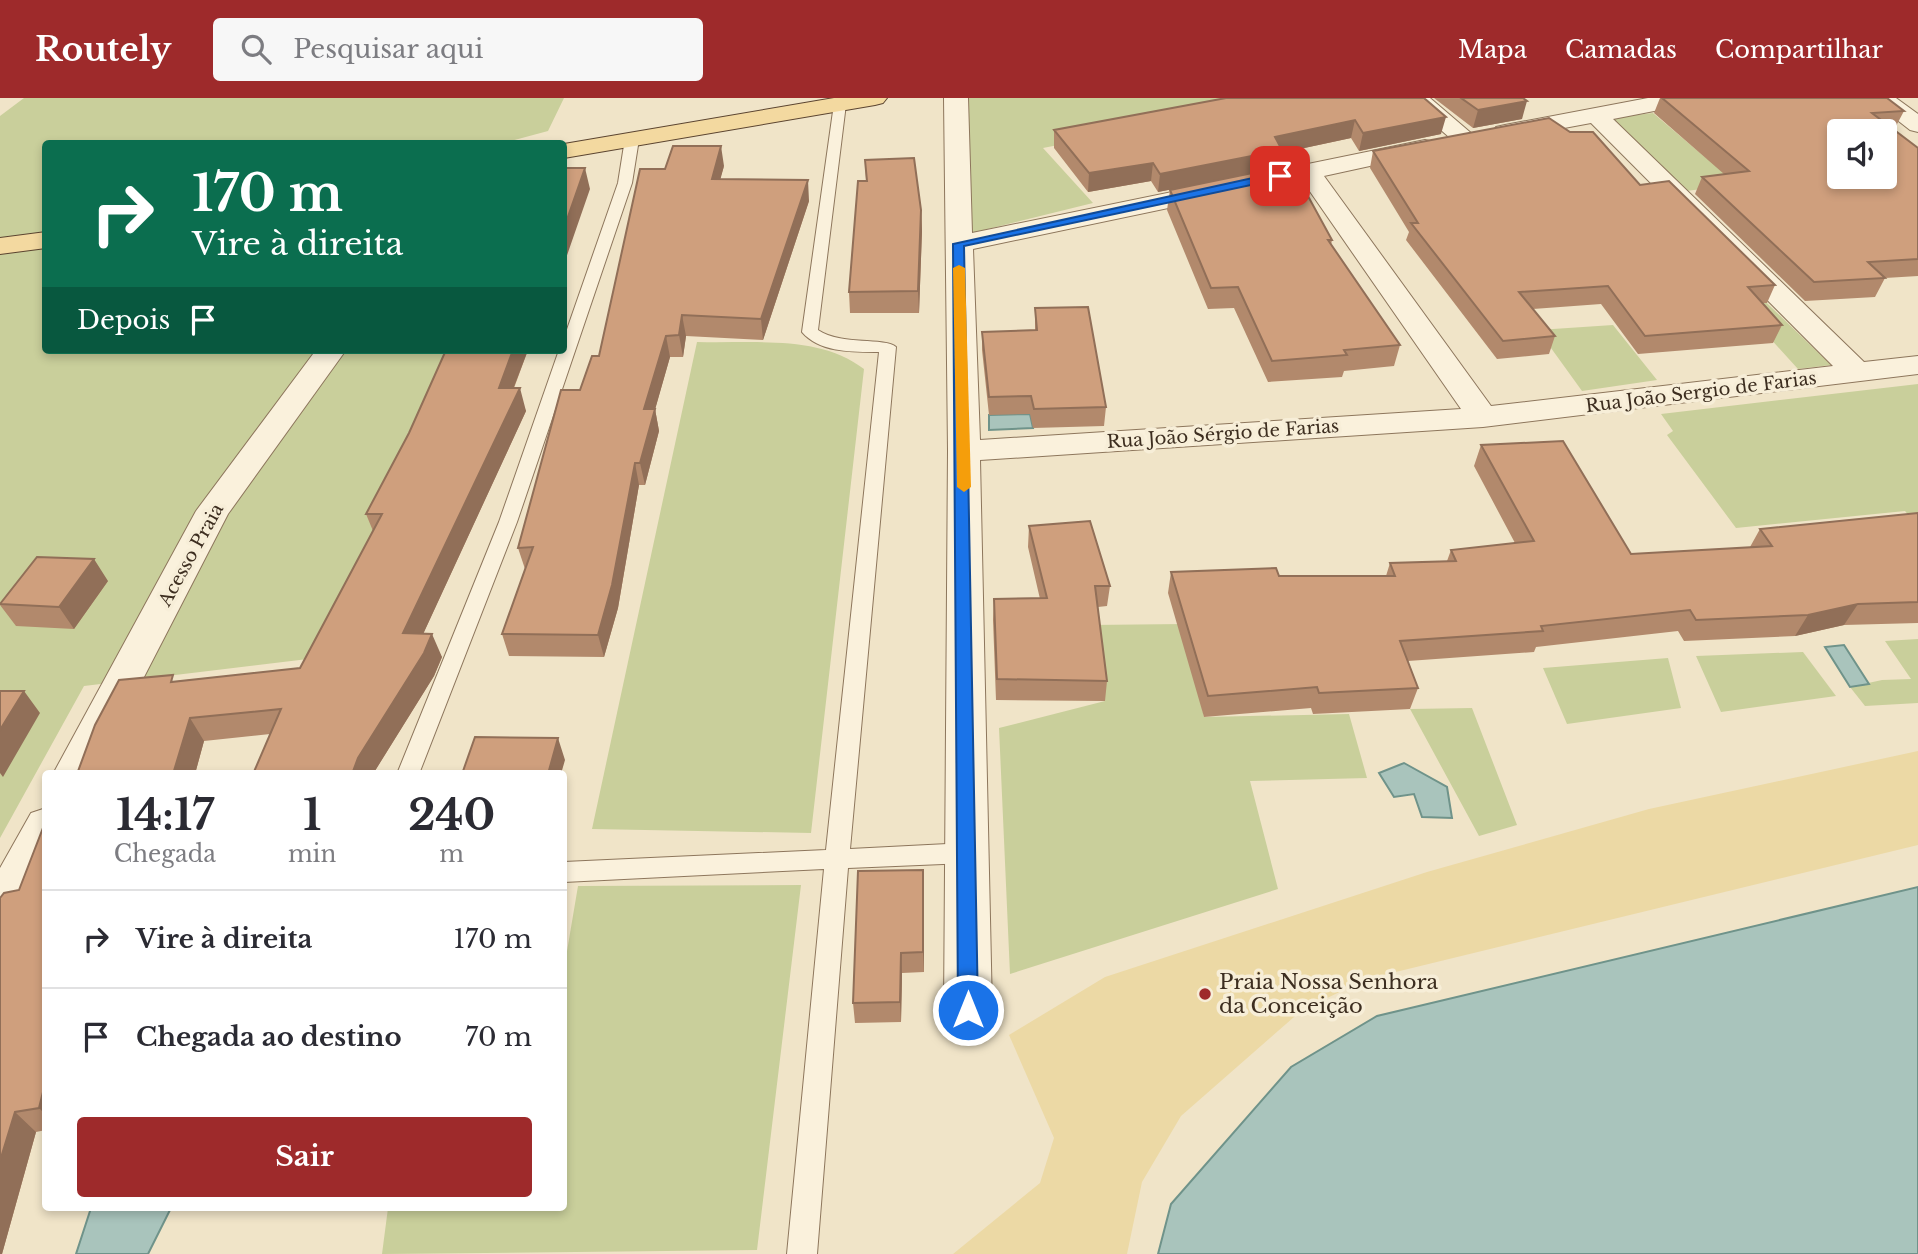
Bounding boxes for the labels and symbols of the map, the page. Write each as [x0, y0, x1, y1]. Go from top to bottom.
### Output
pin [1250, 146, 1310, 206]
street label: Rua João Sergio de Farias [1584, 367, 1818, 417]
street label: Rua João Sérgio de Farias [1106, 415, 1340, 453]
street label: Acesso Praia [153, 500, 228, 611]
place label: Praia Nossa Senhora da Conceição [1219, 969, 1438, 1019]
position arrow [931, 973, 1005, 1047]
marker: Praia Nossa Senhora da Conceição [1197, 986, 1213, 1002]

